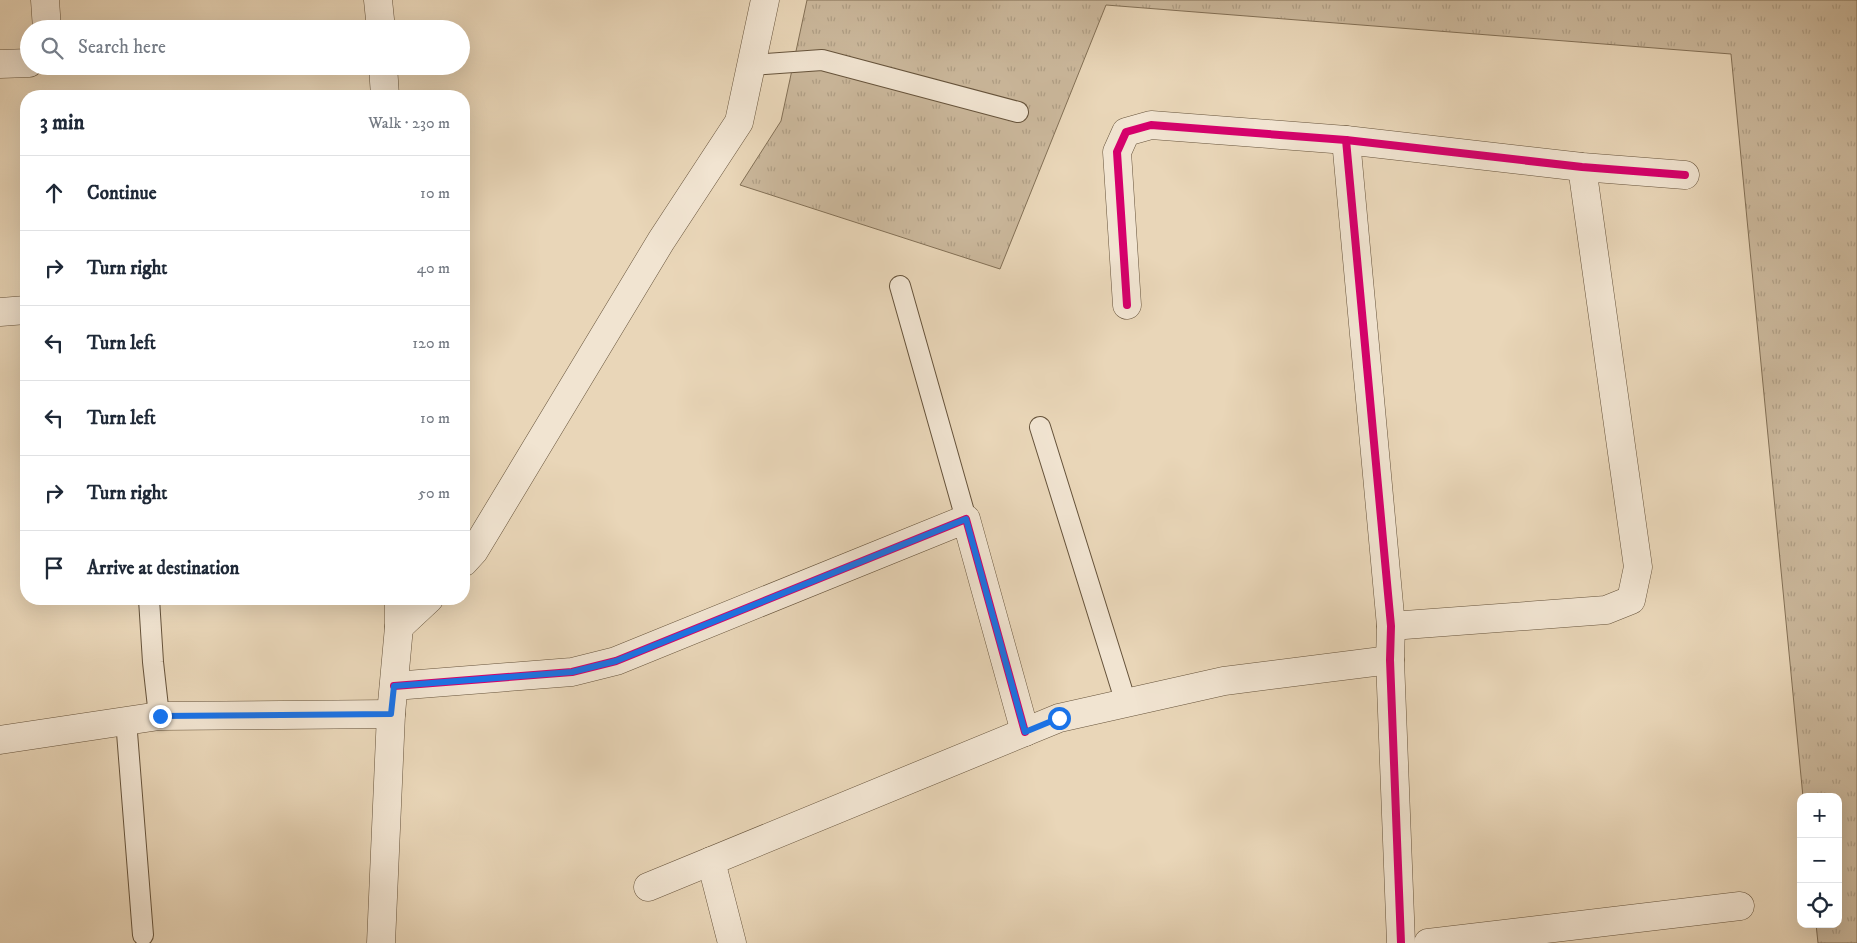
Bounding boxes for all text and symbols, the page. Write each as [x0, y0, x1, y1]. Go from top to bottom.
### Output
search box [20, 20, 470, 75]
icon: search [38, 34, 66, 62]
text: Search here [78, 36, 166, 59]
text: 3 min [40, 110, 85, 136]
text: Walk · 230 m [368, 113, 450, 133]
icon: ahead [40, 179, 68, 207]
text: Continue [87, 182, 157, 205]
text: 10 m [420, 183, 450, 203]
icon: right [40, 254, 68, 282]
text: Turn right [87, 257, 167, 280]
text: 40 m [417, 258, 450, 278]
icon: left [40, 329, 68, 357]
text: Turn left [87, 332, 156, 355]
text: 120 m [412, 333, 450, 353]
icon: left [40, 404, 68, 432]
text: Turn left [87, 407, 156, 430]
text: 10 m [420, 408, 450, 428]
icon: right [40, 479, 68, 507]
text: Turn right [87, 482, 167, 505]
text: 50 m [418, 483, 450, 503]
icon: arrive [40, 554, 68, 582]
text: Arrive at destination [87, 557, 239, 580]
route end [149, 705, 172, 728]
route start [1048, 707, 1071, 730]
map controls [1797, 793, 1842, 928]
button: + [1797, 793, 1842, 838]
button: − [1797, 838, 1842, 883]
button: locate [1797, 883, 1842, 928]

